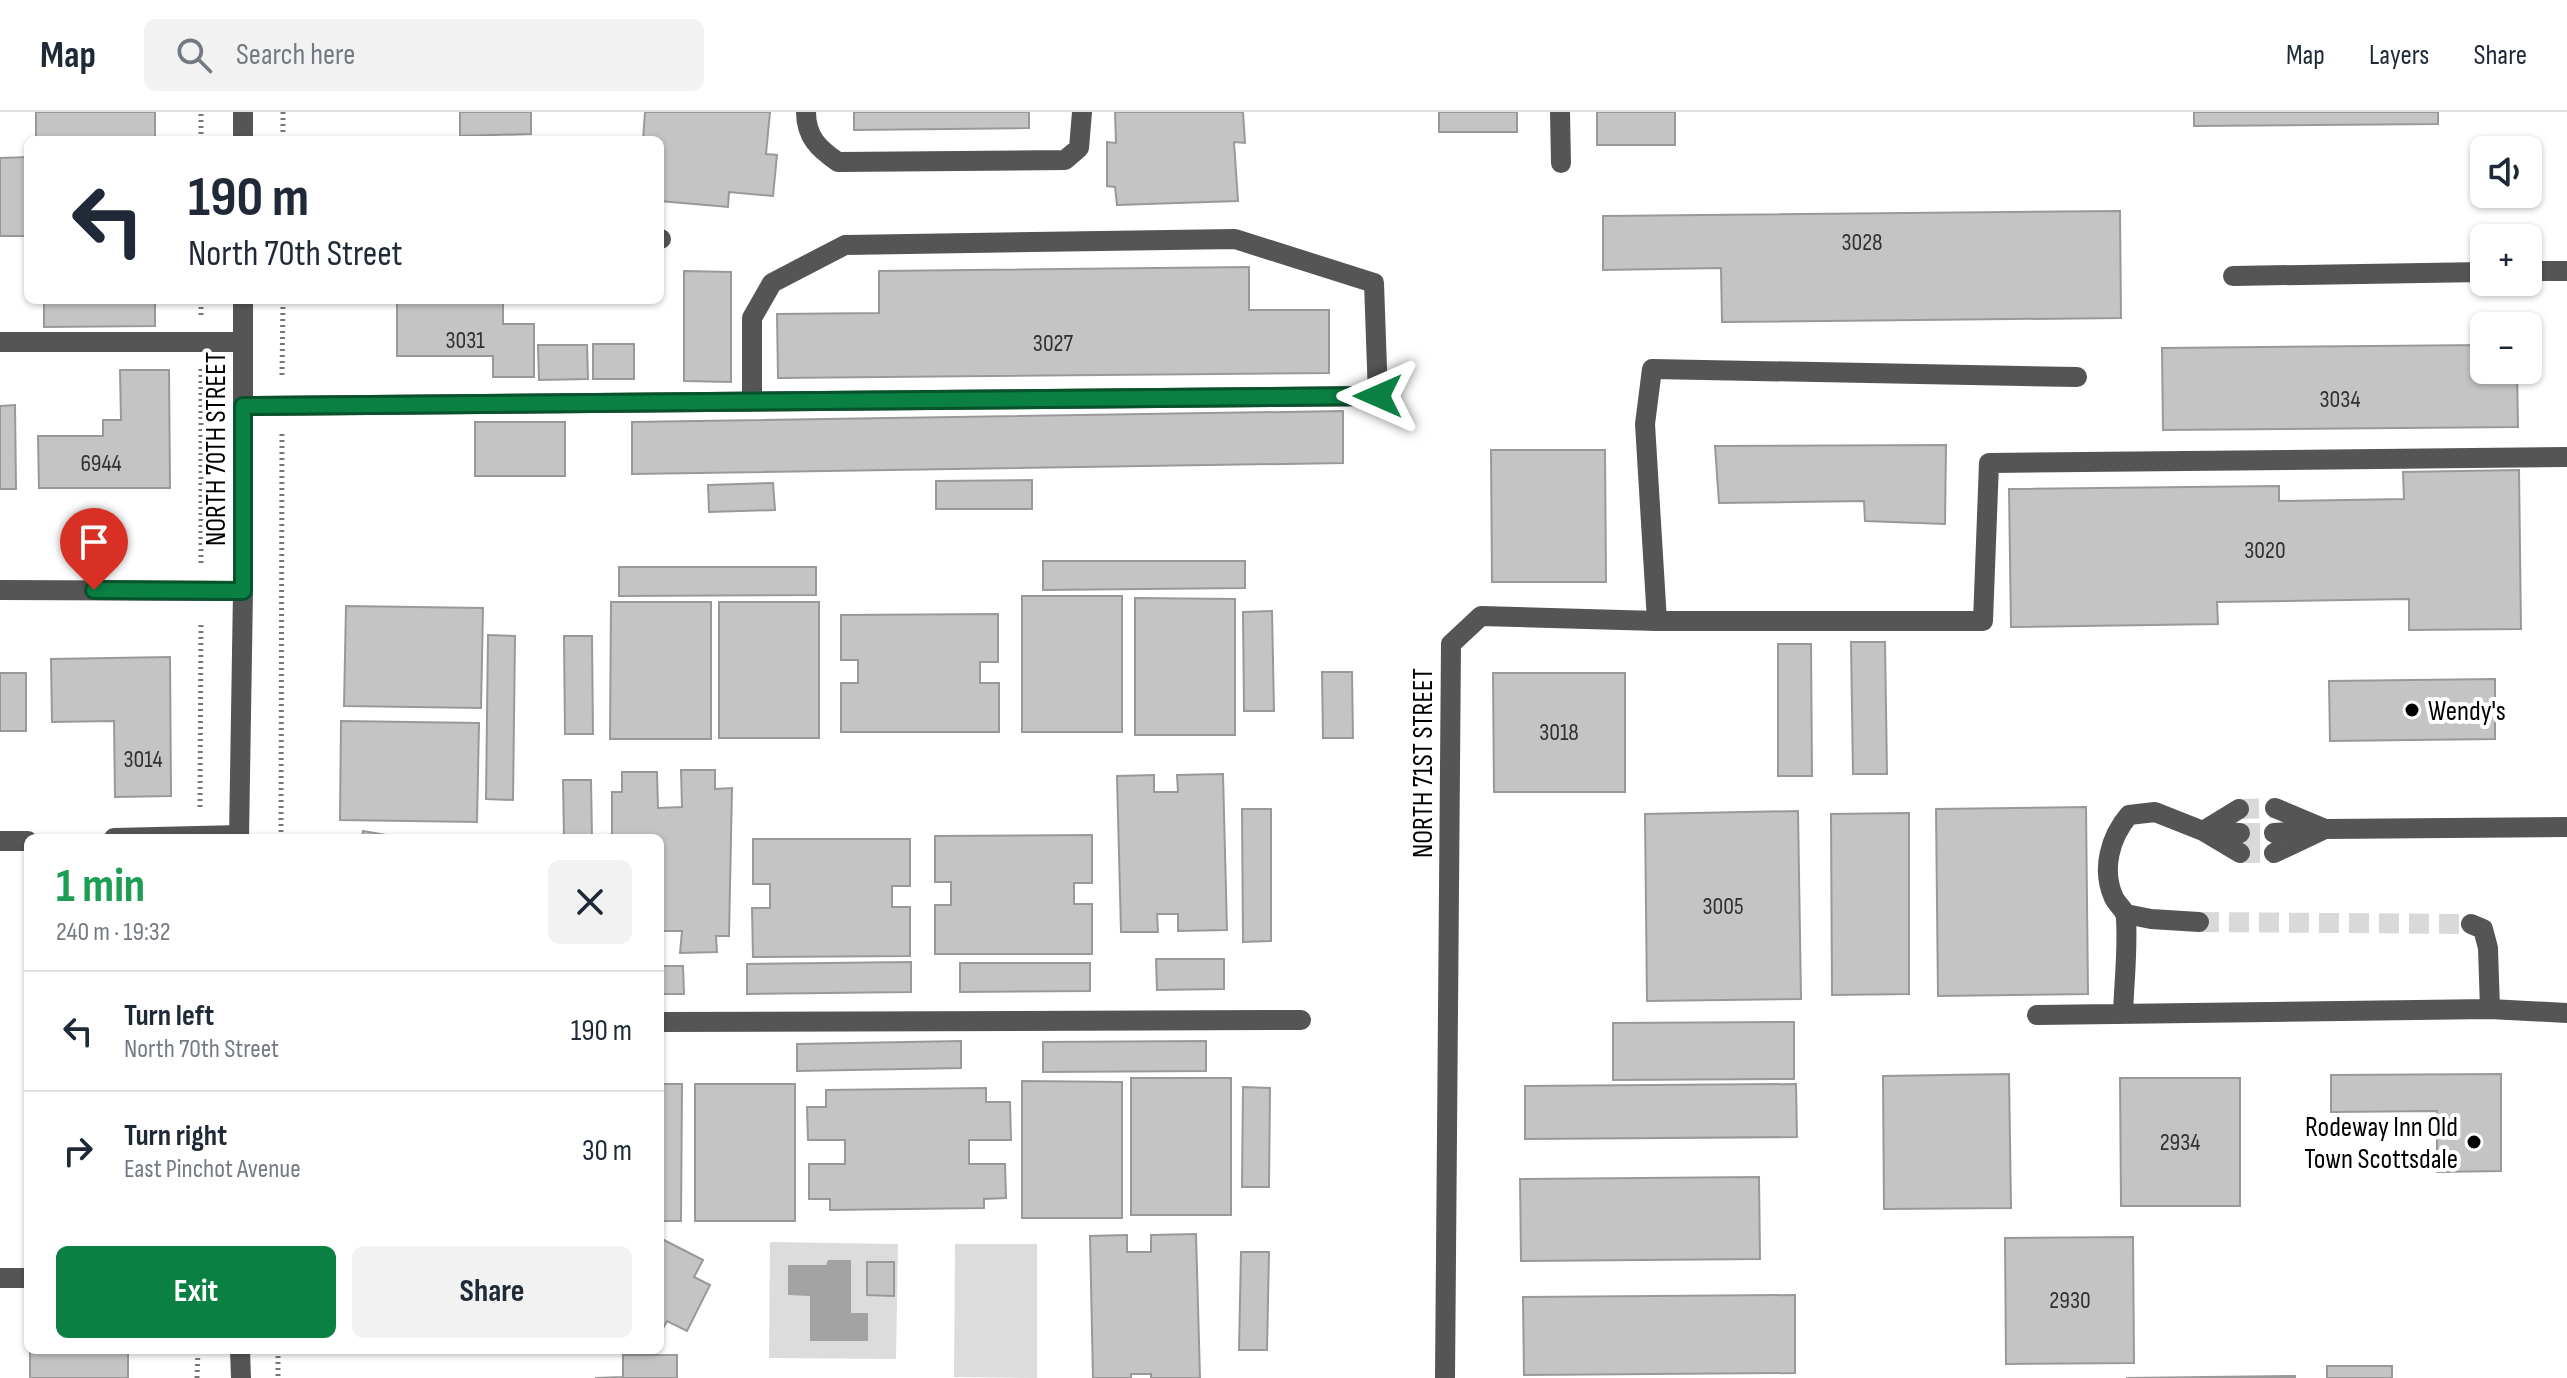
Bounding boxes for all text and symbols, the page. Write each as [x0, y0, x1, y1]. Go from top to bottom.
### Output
search box [144, 19, 704, 91]
text: Map [40, 33, 96, 78]
icon: search [172, 33, 216, 77]
text: Search here [236, 37, 355, 73]
text: Map [2286, 39, 2325, 72]
text: Layers [2369, 39, 2429, 72]
text: Share [2473, 39, 2527, 72]
map controls [2470, 136, 2542, 384]
button: sound [2470, 136, 2542, 208]
text: 190 m [188, 165, 309, 232]
icon: left [56, 168, 160, 272]
button: + [2470, 224, 2542, 296]
house number: 3028 [1841, 228, 1883, 257]
text: North 70th Street [188, 233, 403, 276]
button: − [2470, 312, 2542, 384]
house number: 3031 [445, 326, 485, 355]
house number: 3027 [1033, 329, 1074, 358]
street label: NORTH 70TH STREET [200, 352, 233, 546]
position arrow [1336, 354, 1420, 438]
house number: 3034 [2320, 385, 2360, 414]
house number: 6944 [80, 449, 122, 478]
pin [60, 508, 128, 590]
icon: arrive [72, 520, 116, 564]
house number: 3020 [2244, 536, 2286, 565]
street label: NORTH 71ST STREET [1407, 668, 1440, 858]
place label: Wendy's [2428, 695, 2506, 728]
marker: Wendy's [2403, 701, 2421, 719]
house number: 3018 [1539, 718, 1579, 747]
house number: 3014 [123, 745, 163, 774]
text: 1 min [56, 858, 145, 915]
button: close [548, 860, 632, 944]
house number: 3005 [1702, 892, 1744, 921]
text: 240 m · 19:32 [56, 917, 170, 948]
text: Turn left [124, 998, 214, 1034]
icon: left [56, 1009, 100, 1053]
text: 190 m [571, 1013, 632, 1049]
text: North 70th Street [124, 1034, 279, 1065]
place label: Rodeway Inn Old Town Scottsdale [2304, 1111, 2458, 1176]
text: Turn right [124, 1118, 227, 1154]
house number: 2934 [2160, 1128, 2200, 1157]
icon: right [56, 1129, 100, 1173]
text: 30 m [582, 1133, 632, 1169]
marker: Rodeway Inn Old Town Scottsdale [2465, 1133, 2483, 1151]
text: East Pinchot Avenue [124, 1154, 301, 1185]
button: Exit [56, 1246, 336, 1338]
button: Share [352, 1246, 632, 1338]
house number: 2930 [2049, 1286, 2091, 1315]

